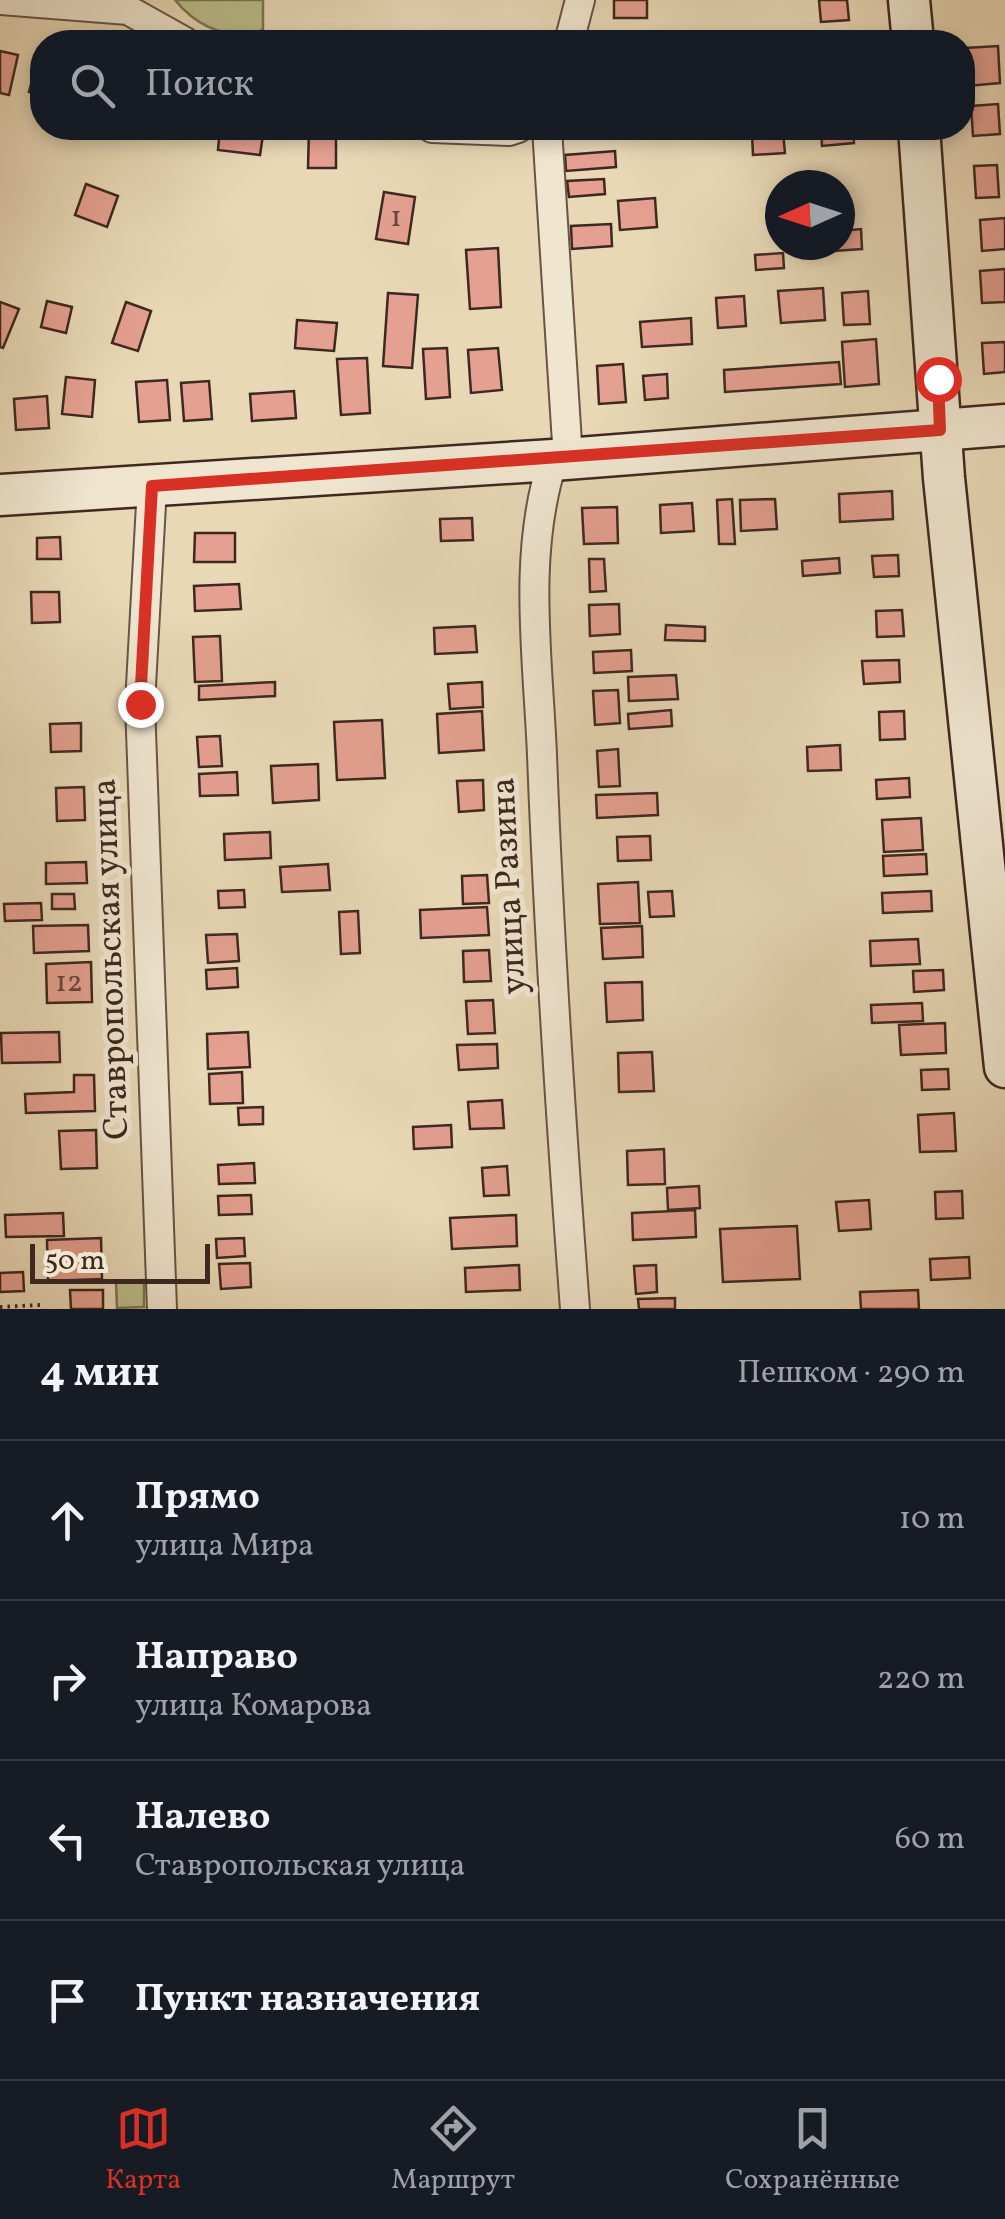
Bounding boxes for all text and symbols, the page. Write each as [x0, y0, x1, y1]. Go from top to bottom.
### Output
search box [30, 30, 975, 140]
icon: search [65, 58, 120, 113]
text: Поиск [145, 59, 254, 112]
north arrow [765, 170, 855, 260]
house number: 1 [390, 197, 402, 239]
route start [916, 357, 962, 403]
route end [118, 682, 164, 728]
street label: улица Разина [480, 776, 540, 996]
street label: Ставропольская улица [82, 778, 142, 1140]
house number: 12 [55, 962, 83, 1004]
scale bar [30, 1239, 210, 1284]
text: 50 m [45, 1242, 105, 1281]
text: 4 мин [40, 1345, 160, 1404]
text: Пешком · 290 m [737, 1352, 965, 1396]
text: Прямо [135, 1472, 260, 1525]
icon: ahead [40, 1493, 95, 1548]
text: 10 m [899, 1498, 965, 1542]
text: улица Мира [135, 1525, 314, 1569]
text: Направо [135, 1632, 298, 1685]
icon: right [40, 1653, 95, 1708]
text: 220 m [877, 1658, 965, 1702]
text: улица Комарова [135, 1685, 372, 1729]
text: Налево [135, 1792, 271, 1845]
icon: left [40, 1813, 95, 1868]
text: 60 m [895, 1818, 965, 1862]
text: Ставропольская улица [135, 1845, 465, 1889]
icon: arrive [40, 1973, 95, 2028]
text: Пункт назначения [135, 1974, 480, 2027]
tab: Карта [105, 2101, 181, 2200]
tab: Маршрут [391, 2101, 515, 2200]
tab: Сохранённые [725, 2101, 900, 2200]

